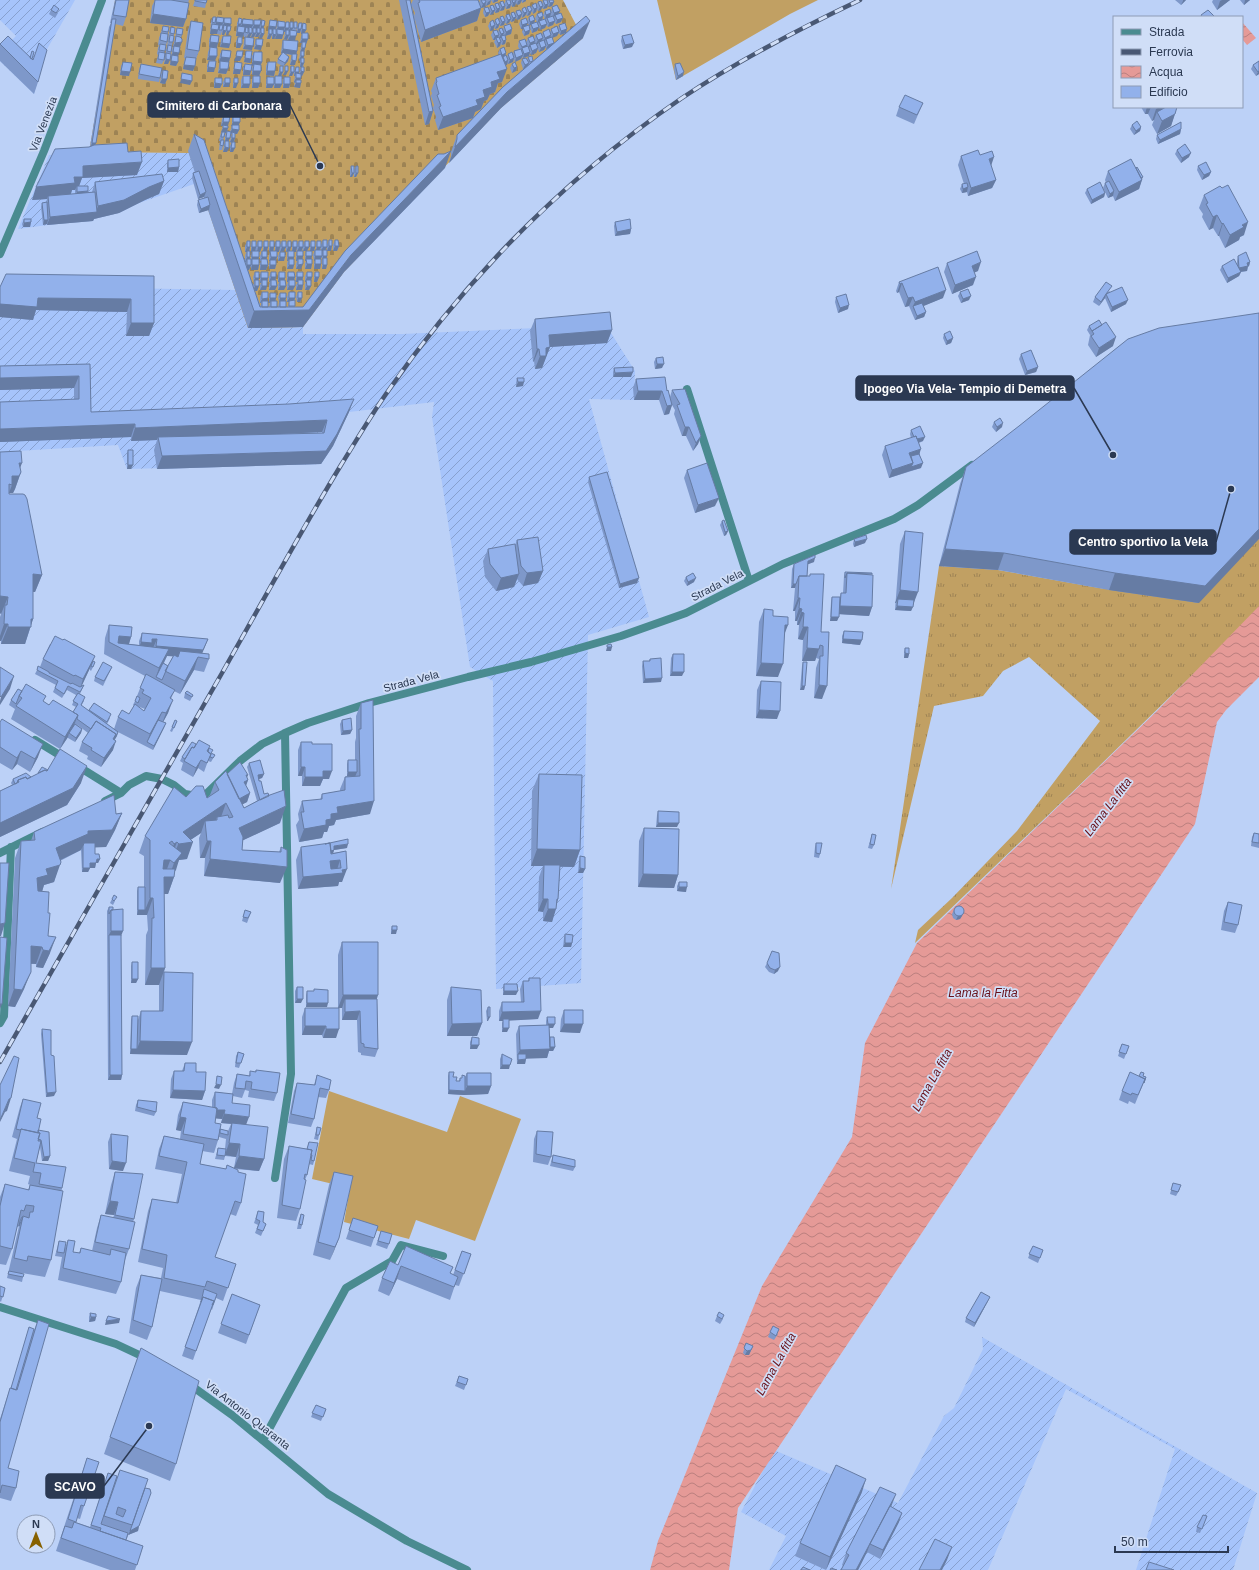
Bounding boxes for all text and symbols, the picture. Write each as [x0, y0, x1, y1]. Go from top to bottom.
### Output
legend [1113, 16, 1243, 108]
text: Strada [1149, 25, 1185, 39]
text: Ferrovia [1149, 45, 1193, 59]
text: Acqua [1149, 65, 1183, 79]
text: Edificio [1149, 85, 1188, 99]
callout: Cimitero di Carbonara [148, 93, 290, 117]
street label: Via Venezia [27, 94, 59, 153]
text: Cimitero di Carbonara [156, 99, 282, 113]
callout: Ipogeo Via Vela- Tempio di Demetra [856, 376, 1074, 400]
text: Ipogeo Via Vela- Tempio di Demetra [864, 382, 1066, 396]
callout: Centro sportivo la Vela [1070, 530, 1216, 554]
text: Centro sportivo la Vela [1078, 535, 1208, 549]
street label: Strada Vela [689, 566, 746, 603]
street label: Strada Vela [382, 668, 441, 694]
water label: Lama La fitta [1082, 775, 1135, 839]
water label: Lama la Fitta [948, 986, 1018, 1000]
water label: Lama La fitta [909, 1046, 955, 1114]
water label: Lama La fitta [753, 1330, 799, 1398]
street label: Via Antonio Quaranta [203, 1378, 294, 1452]
callout: SCAVO [46, 1474, 104, 1498]
text: SCAVO [54, 1480, 96, 1494]
north arrow [16, 1514, 56, 1554]
text: N [32, 1518, 40, 1530]
scale bar [1115, 1528, 1228, 1554]
text: 50 m [1121, 1535, 1148, 1549]

